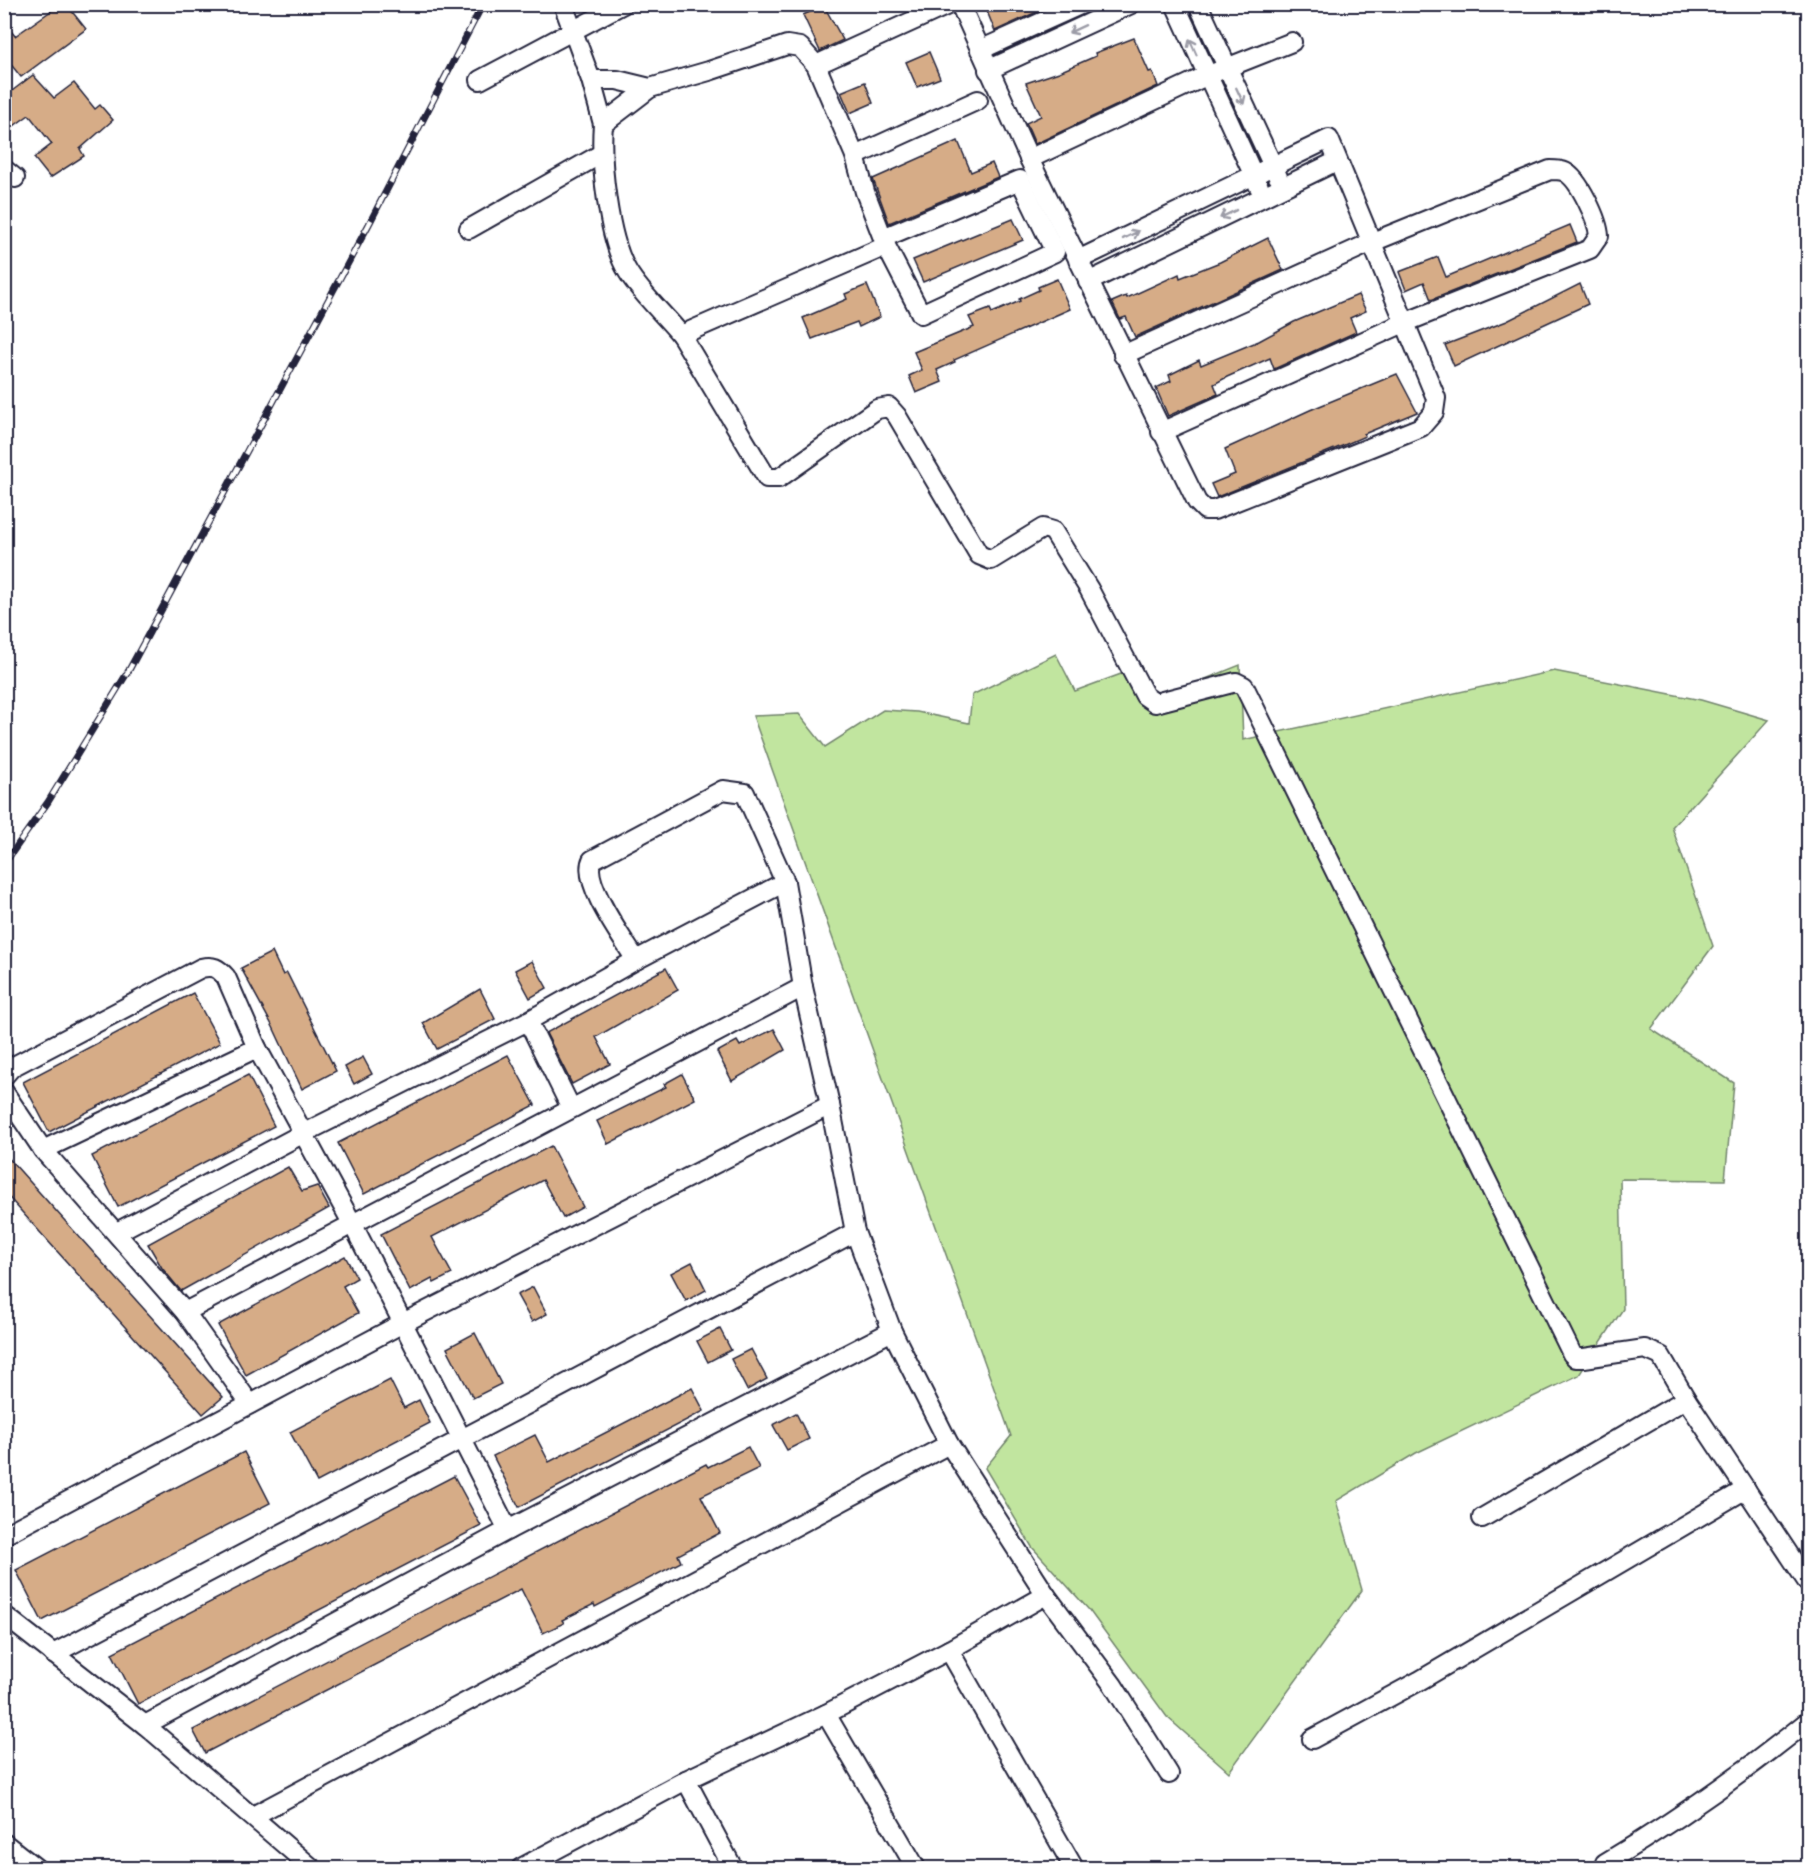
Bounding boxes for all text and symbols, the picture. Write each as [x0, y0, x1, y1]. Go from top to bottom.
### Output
one-way arrow [1069, 23, 1087, 35]
one-way arrow [1187, 38, 1198, 56]
one-way arrow [1235, 86, 1247, 104]
one-way arrow [1219, 208, 1237, 220]
one-way arrow [1121, 229, 1139, 241]

